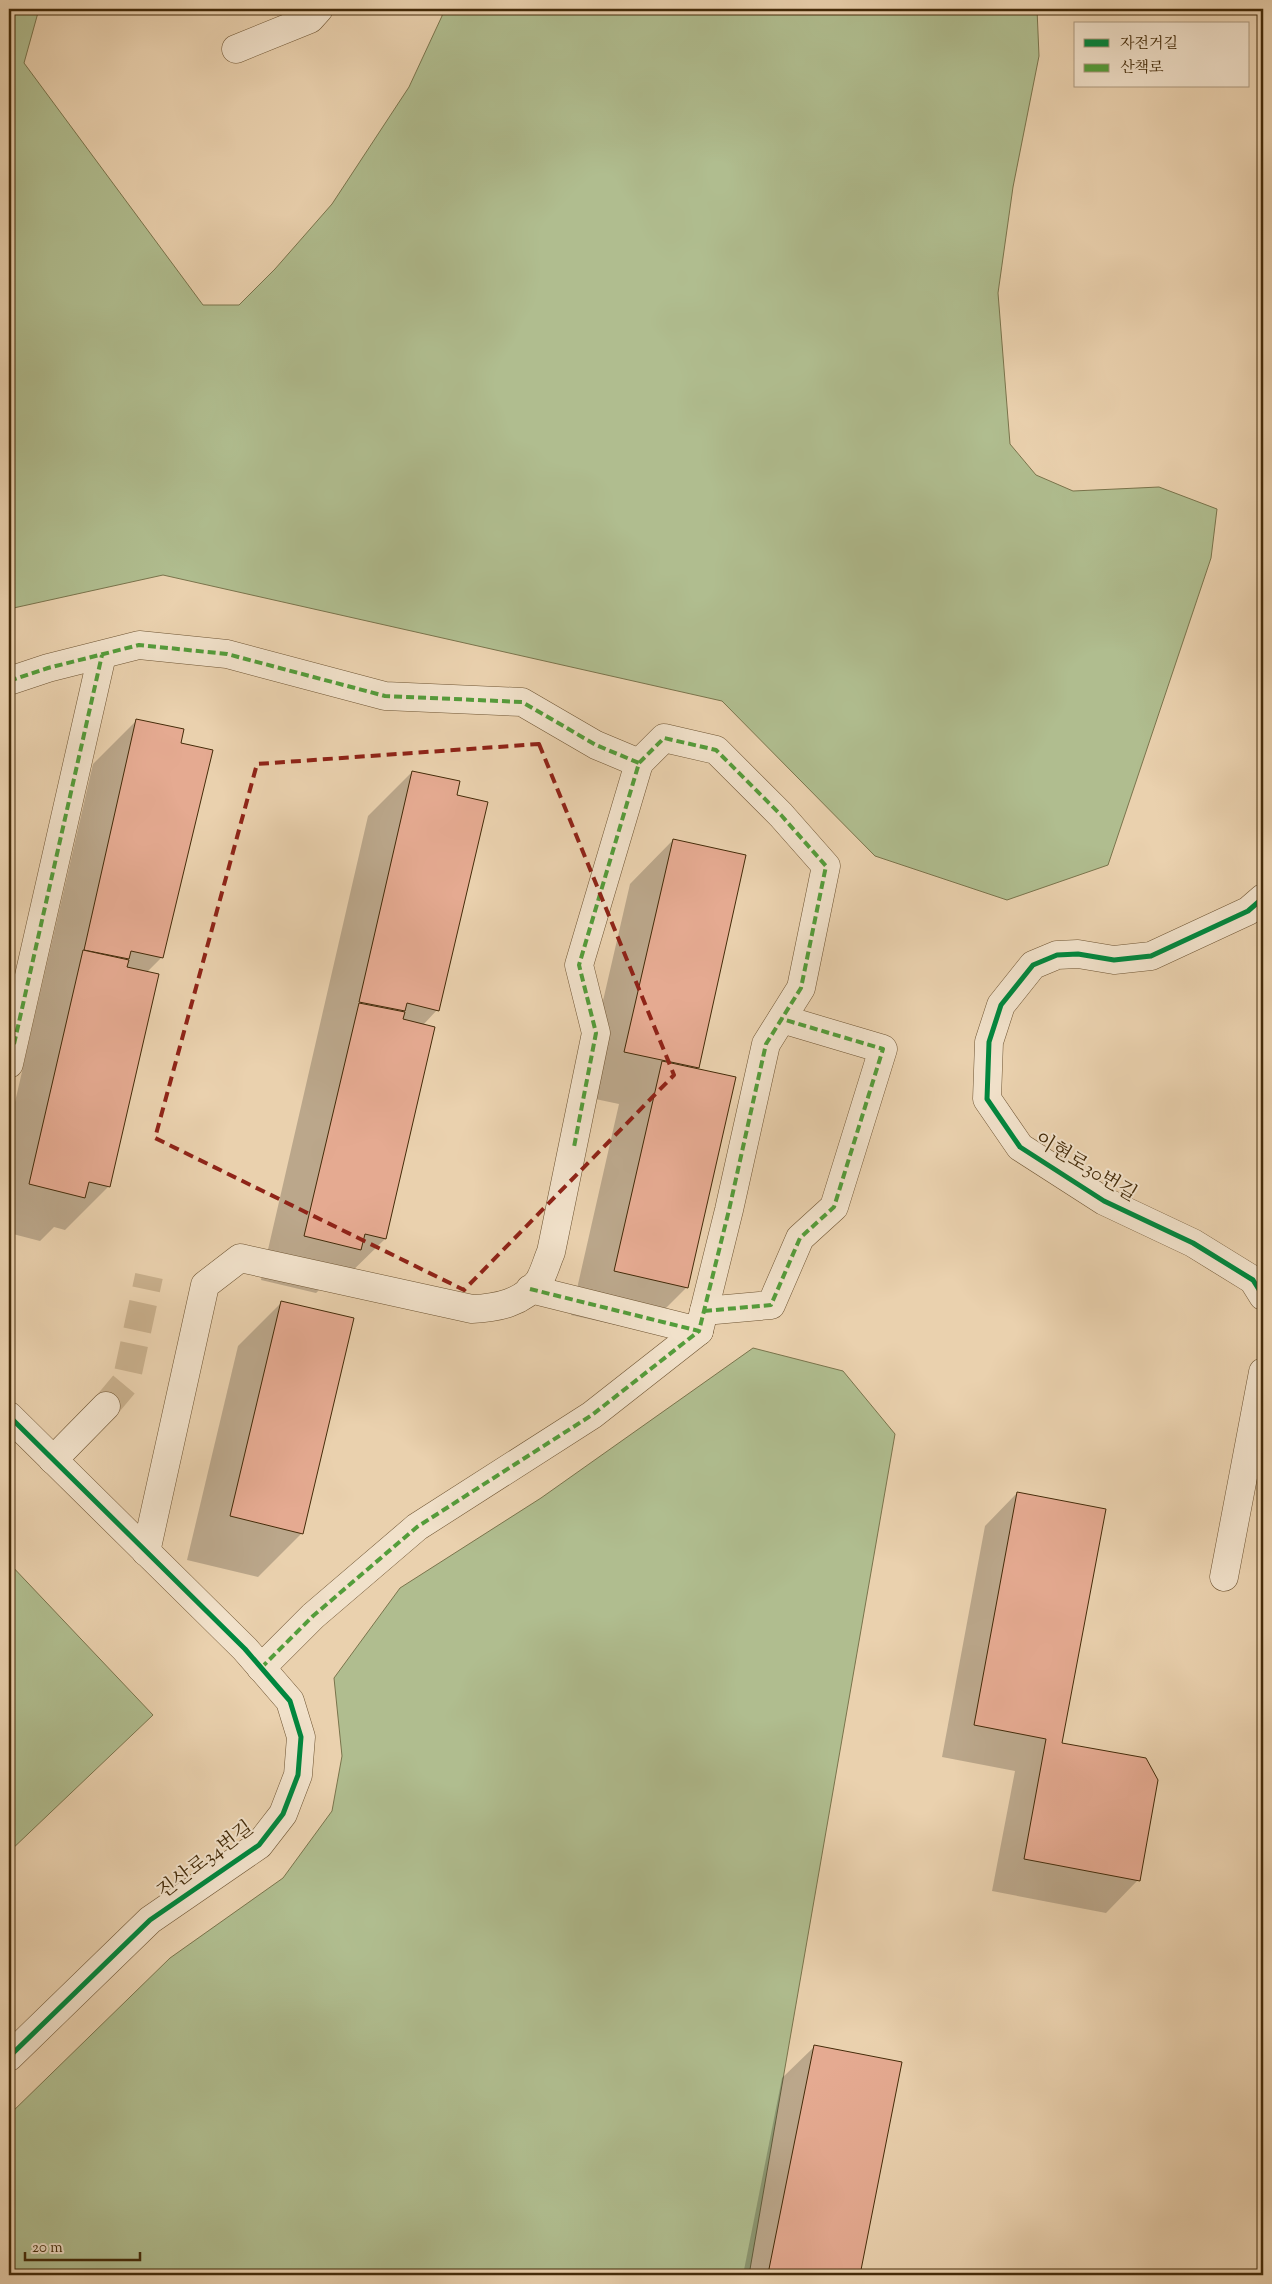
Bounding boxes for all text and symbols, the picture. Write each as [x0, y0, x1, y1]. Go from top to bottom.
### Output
legend [1074, 22, 1250, 88]
text: 자전거길 [1120, 34, 1178, 55]
text: 산책로 [1120, 58, 1164, 79]
street label: 이현로30번길 [1028, 1126, 1142, 1210]
street label: 진산로34번길 [151, 1815, 261, 1907]
scale bar [25, 2229, 140, 2261]
text: 20 m [32, 2238, 63, 2259]

